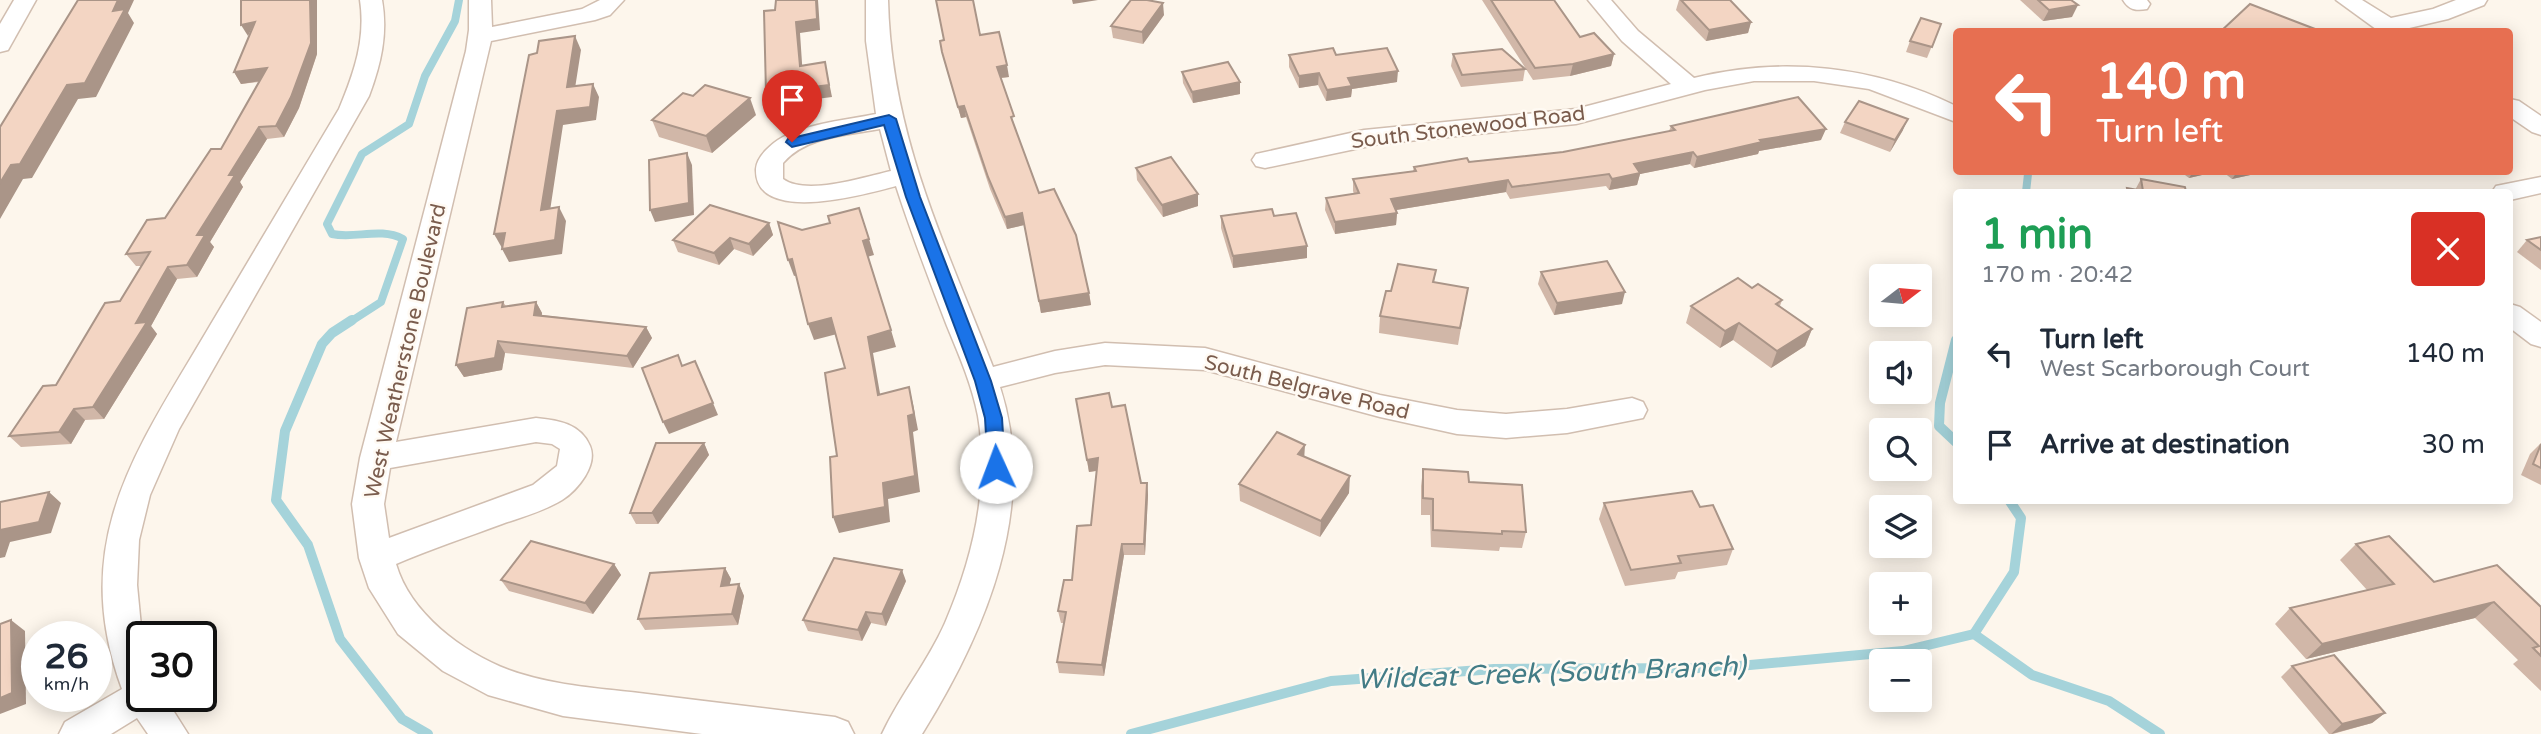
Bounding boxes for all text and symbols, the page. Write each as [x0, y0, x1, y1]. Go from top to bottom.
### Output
text: 140 m [2096, 53, 2246, 112]
icon: left [1981, 56, 2072, 147]
pin [762, 70, 822, 142]
icon: arrive [773, 81, 811, 119]
street label: South Stonewood Road [1349, 101, 1587, 154]
text: Turn left [2096, 113, 2223, 151]
street label: West Weatherstone Boulevard [359, 201, 452, 501]
text: 1 min [1981, 209, 2093, 260]
button: close [2411, 212, 2485, 286]
text: 170 m · 20:42 [1981, 261, 2133, 289]
north arrow [1869, 264, 1932, 327]
map controls [1869, 264, 1932, 712]
text: Turn left [2040, 324, 2143, 355]
icon: left [1981, 335, 2019, 373]
text: 140 m [2405, 338, 2485, 369]
button: sound [1869, 341, 1932, 404]
street label: South Belgrave Road [1202, 350, 1412, 425]
text: West Scarborough Court [2040, 355, 2310, 383]
button: search [1869, 418, 1932, 481]
icon: arrive [1981, 426, 2019, 464]
text: Arrive at destination [2040, 429, 2290, 460]
text: 30 m [2422, 429, 2485, 460]
position arrow [959, 430, 1033, 504]
button: layers [1869, 495, 1932, 558]
button: + [1869, 572, 1932, 635]
speed limit sign: 30 [126, 621, 217, 712]
text: 26 [45, 636, 88, 678]
water label: Wildcat Creek (South Branch) [1356, 649, 1749, 697]
button: − [1869, 649, 1932, 712]
text: km/h [44, 673, 89, 695]

